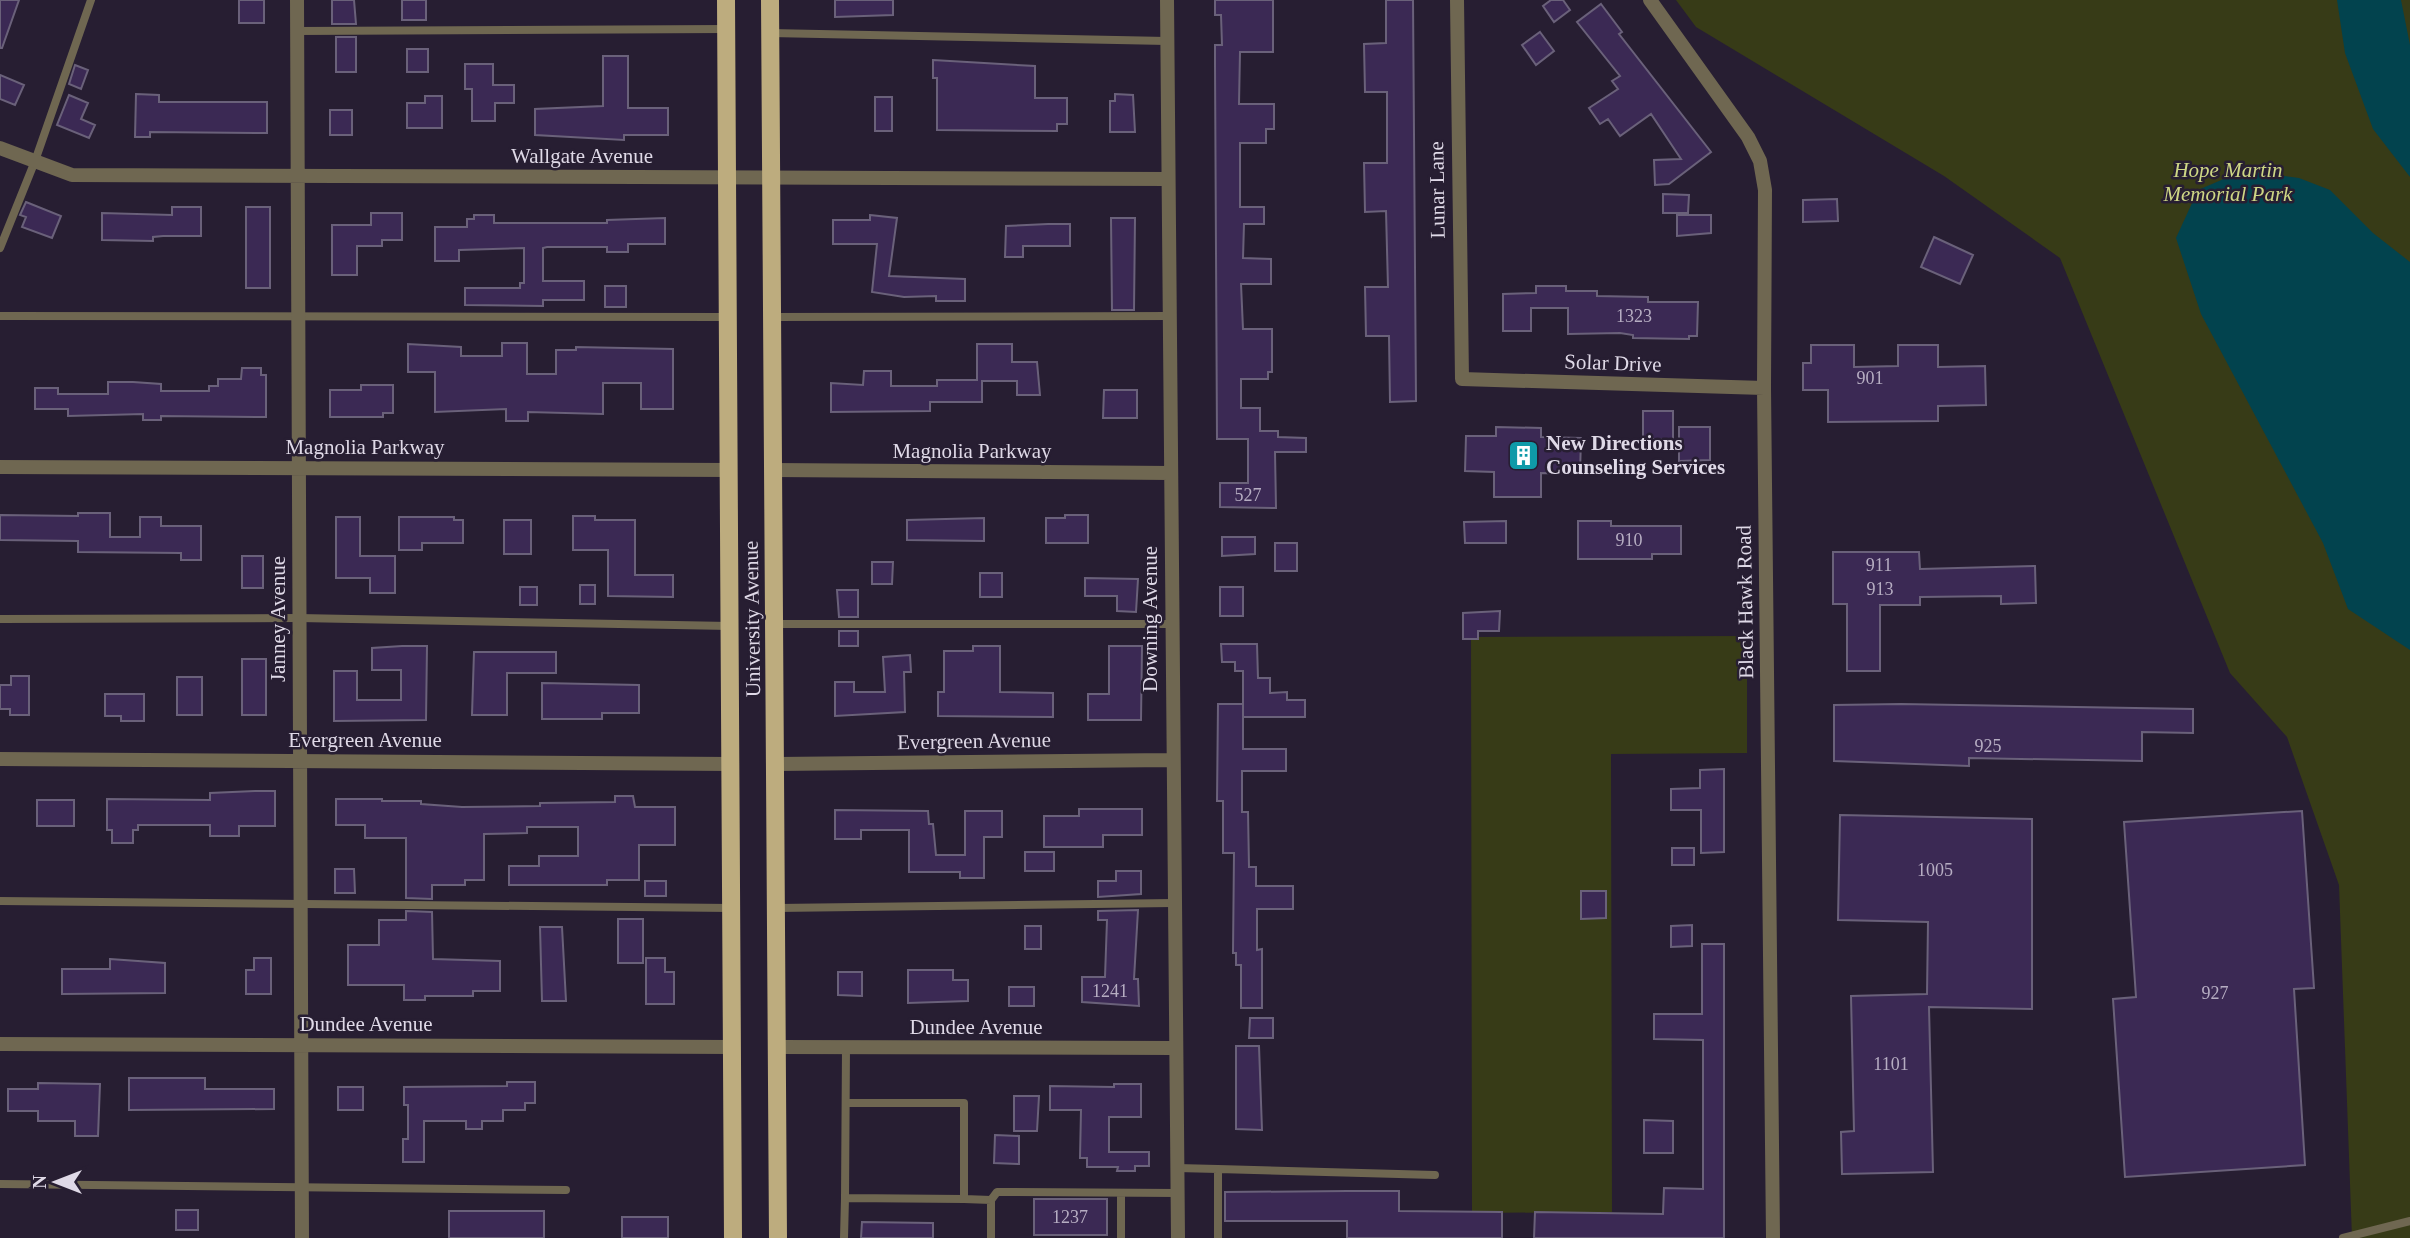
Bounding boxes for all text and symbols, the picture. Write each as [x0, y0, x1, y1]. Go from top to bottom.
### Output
street label: Lunar Lane [1424, 141, 1450, 239]
street label: Wallgate Avenue [511, 144, 653, 168]
park label: Hope Martin Memorial Park [2163, 158, 2293, 206]
house number: 1323 [1616, 306, 1652, 326]
street label: Solar Drive [1564, 349, 1662, 377]
house number: 901 [1857, 368, 1884, 388]
place label: New Directions Counseling Services [1546, 431, 1725, 479]
street label: Magnolia Parkway [285, 435, 445, 459]
building icon: New Directions Counseling Services [1506, 438, 1540, 472]
street label: Magnolia Parkway [892, 439, 1052, 463]
house number: 527 [1235, 485, 1262, 505]
street label: Black Hawk Road [1732, 524, 1758, 679]
house number: 910 [1616, 530, 1643, 550]
street label: University Avenue [739, 541, 765, 697]
street label: Downing Avenue [1138, 546, 1162, 692]
house number: 911 [1866, 555, 1892, 575]
street label: Janney Avenue [266, 556, 290, 682]
house number: 913 [1867, 579, 1894, 599]
street label: Evergreen Avenue [288, 728, 442, 752]
street label: Evergreen Avenue [897, 728, 1051, 754]
house number: 925 [1975, 736, 2002, 756]
house number: 1005 [1917, 860, 1953, 880]
house number: 1241 [1092, 981, 1128, 1001]
house number: 927 [2202, 983, 2229, 1003]
street label: Dundee Avenue [299, 1012, 433, 1036]
street label: Dundee Avenue [909, 1015, 1043, 1039]
house number: 1101 [1873, 1054, 1909, 1074]
north arrow [21, 1147, 91, 1217]
text: N [29, 1175, 50, 1189]
house number: 1237 [1052, 1207, 1088, 1227]

